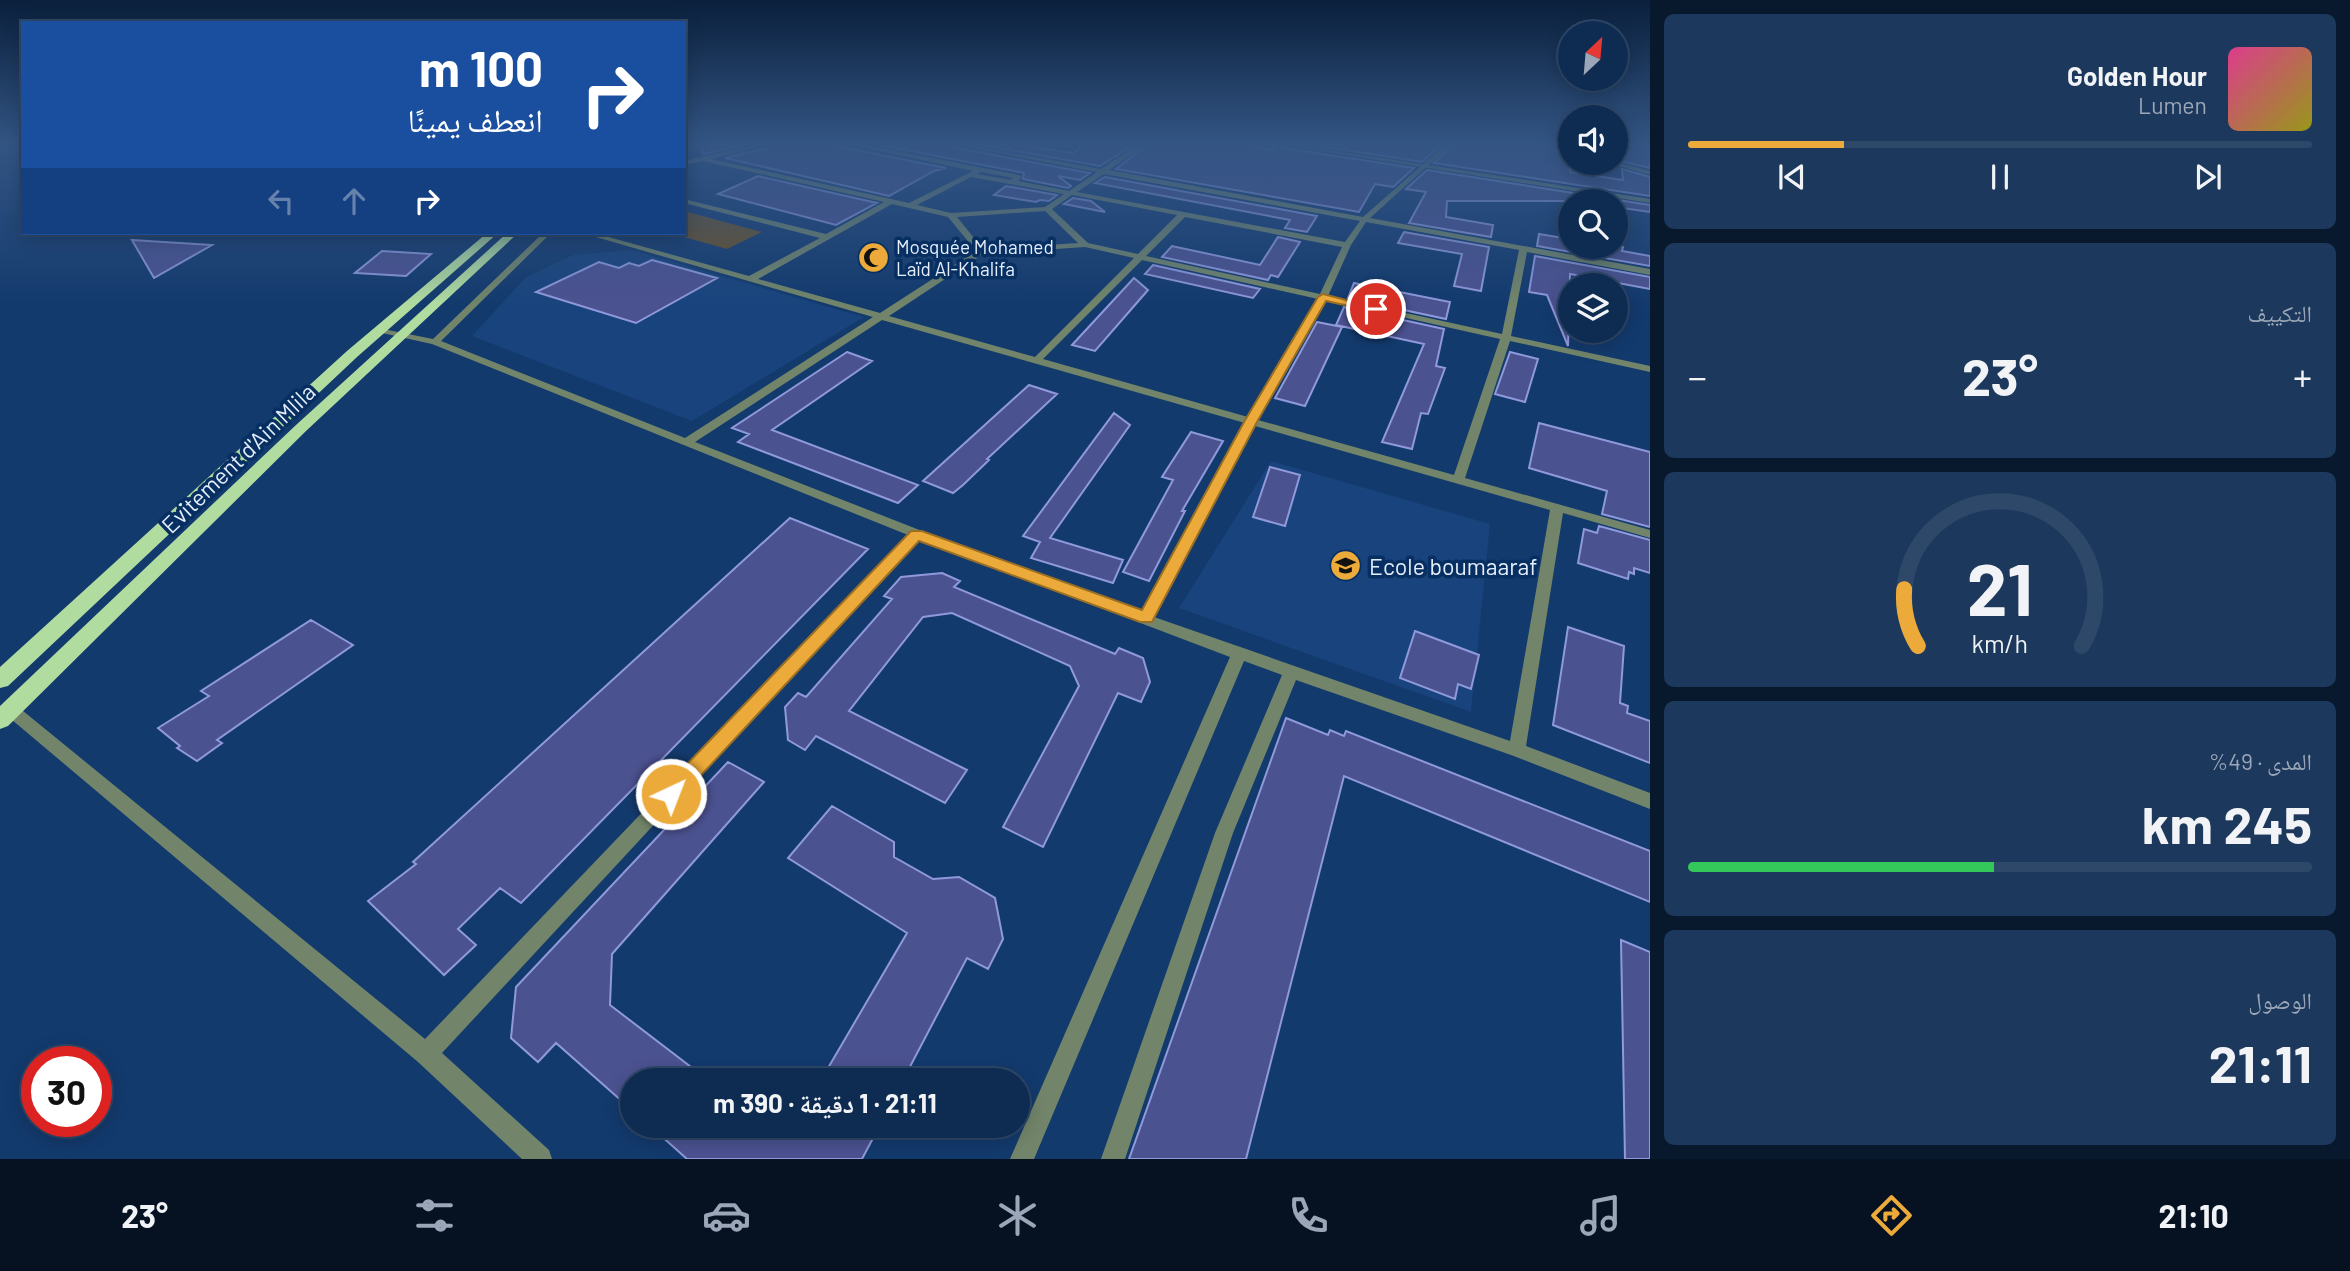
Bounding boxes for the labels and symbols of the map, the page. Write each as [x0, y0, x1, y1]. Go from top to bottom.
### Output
north arrow [1558, 21, 1628, 91]
place label: Mosquée Mohamed Laïd Al-Khalifa [896, 235, 1054, 280]
mosque icon: Mosquée Mohamed Laïd Al-Khalifa [856, 240, 890, 274]
pin [1346, 279, 1406, 339]
street label: Evitement d'Ain Mlila [155, 377, 321, 539]
school or university icon: Ecole boumaaraf [1329, 549, 1363, 583]
place label: Ecole boumaaraf [1369, 552, 1537, 580]
position arrow [634, 757, 708, 831]
speed limit sign: 30 [21, 1046, 112, 1137]

